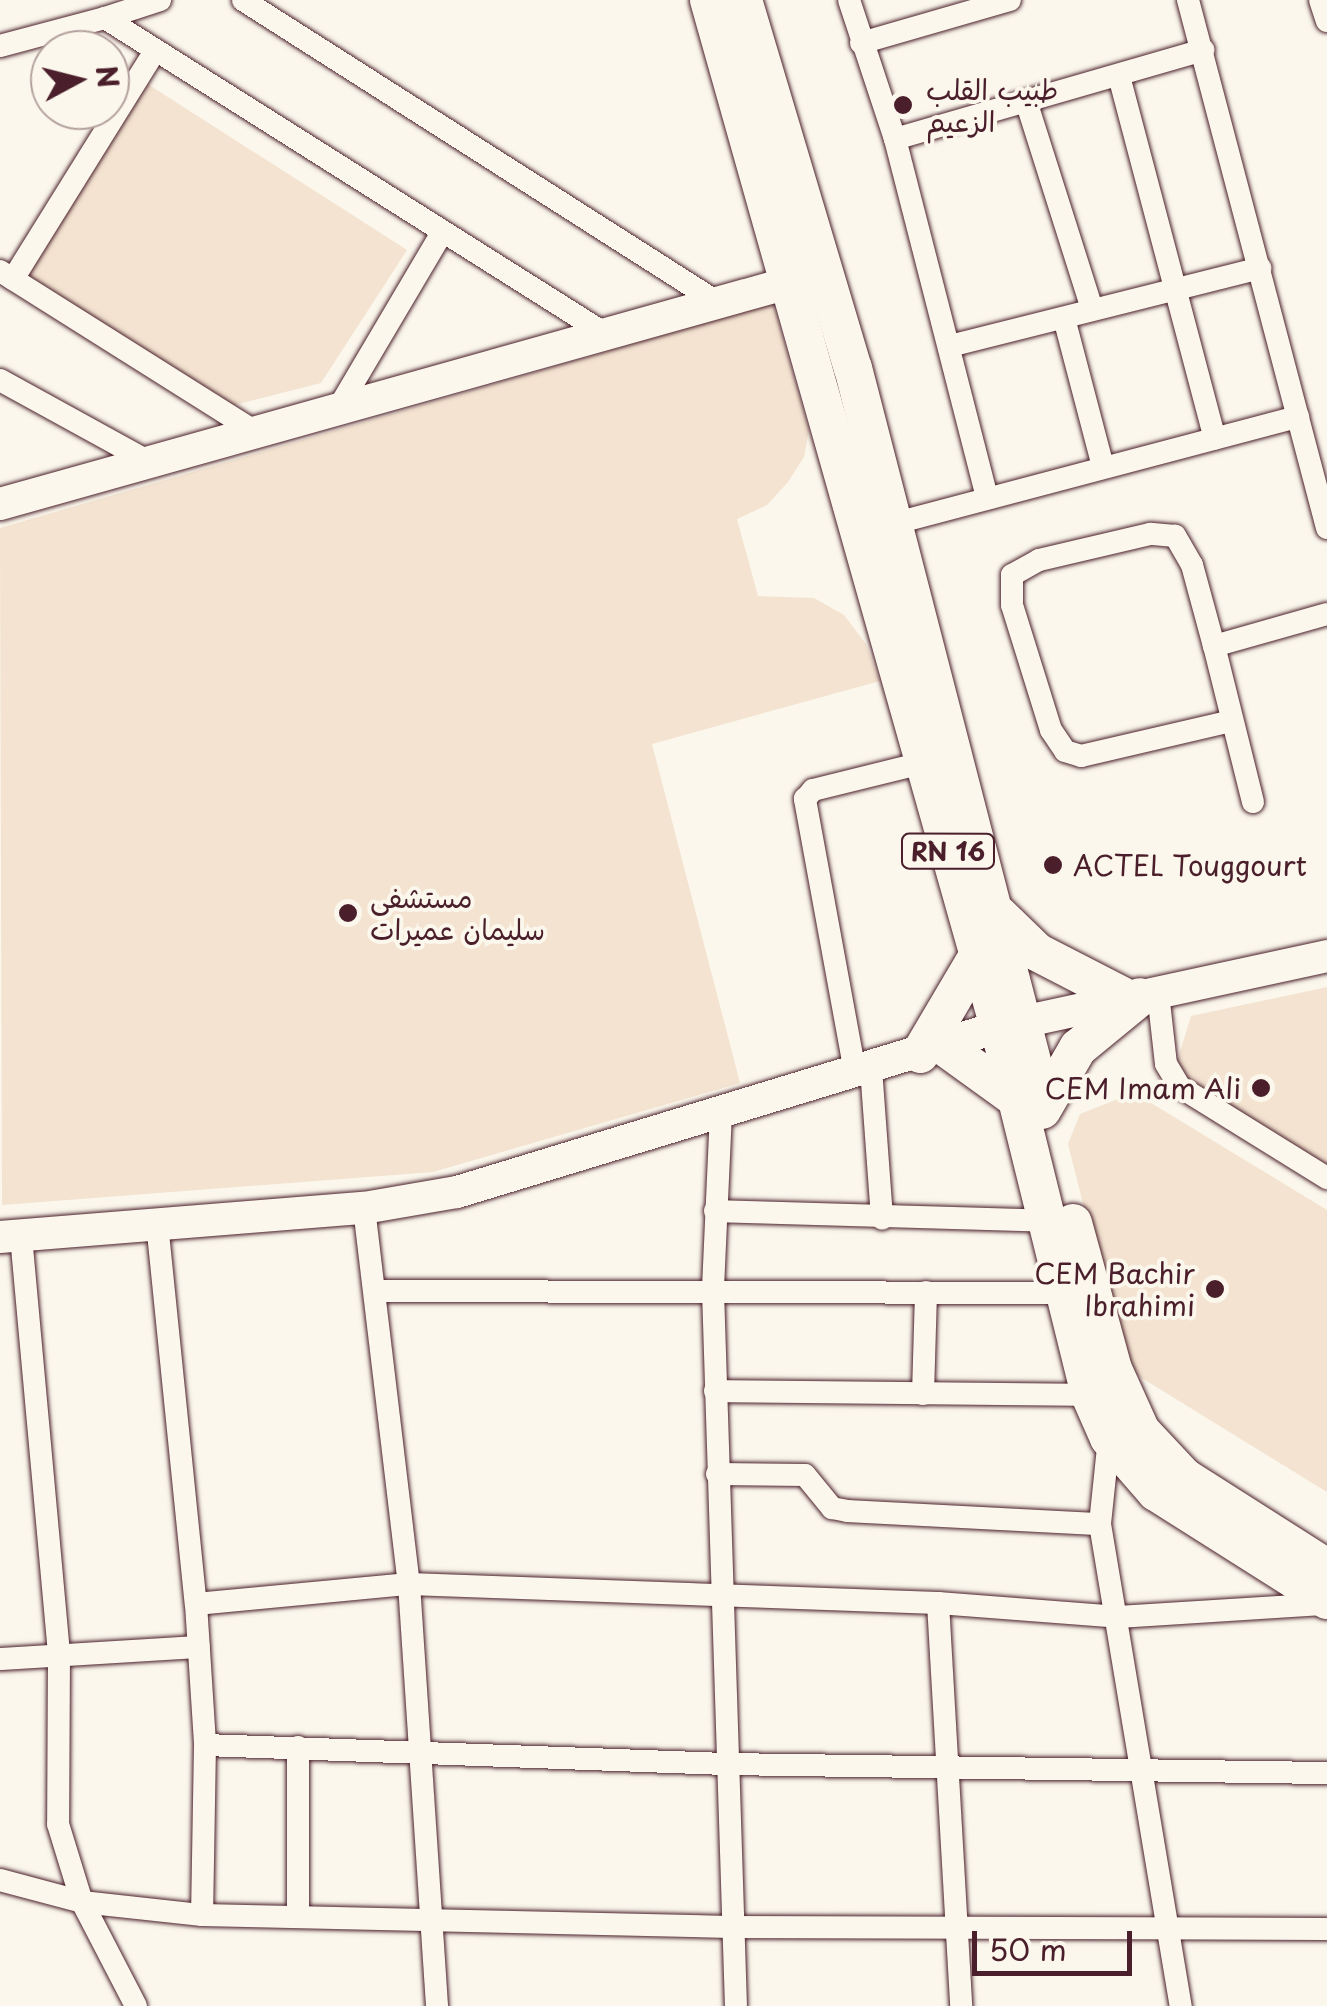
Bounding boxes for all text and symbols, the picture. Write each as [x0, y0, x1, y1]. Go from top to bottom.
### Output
north arrow [30, 30, 130, 130]
text: N [86, 63, 131, 90]
place label: طبيب القلب الزعيم [926, 72, 1058, 138]
marker: طبيب القلب الزعيم [890, 92, 916, 118]
road number: RN 16 [898, 831, 998, 871]
place label: ACTEL Touggourt [1073, 848, 1310, 882]
marker: ACTEL Touggourt [1042, 854, 1064, 876]
place label: مستشفى سليمان عميرات [370, 880, 545, 946]
marker: مستشفى سليمان عميرات [335, 900, 361, 926]
place label: CEM Imam Ali [1045, 1071, 1241, 1105]
marker: CEM Imam Ali [1250, 1077, 1272, 1099]
place label: CEM Bachir Ibrahimi [1034, 1256, 1195, 1322]
marker: CEM Bachir Ibrahimi [1204, 1278, 1226, 1300]
scale bar [977, 1911, 1137, 1973]
text: 50 m [989, 1926, 1067, 1971]

